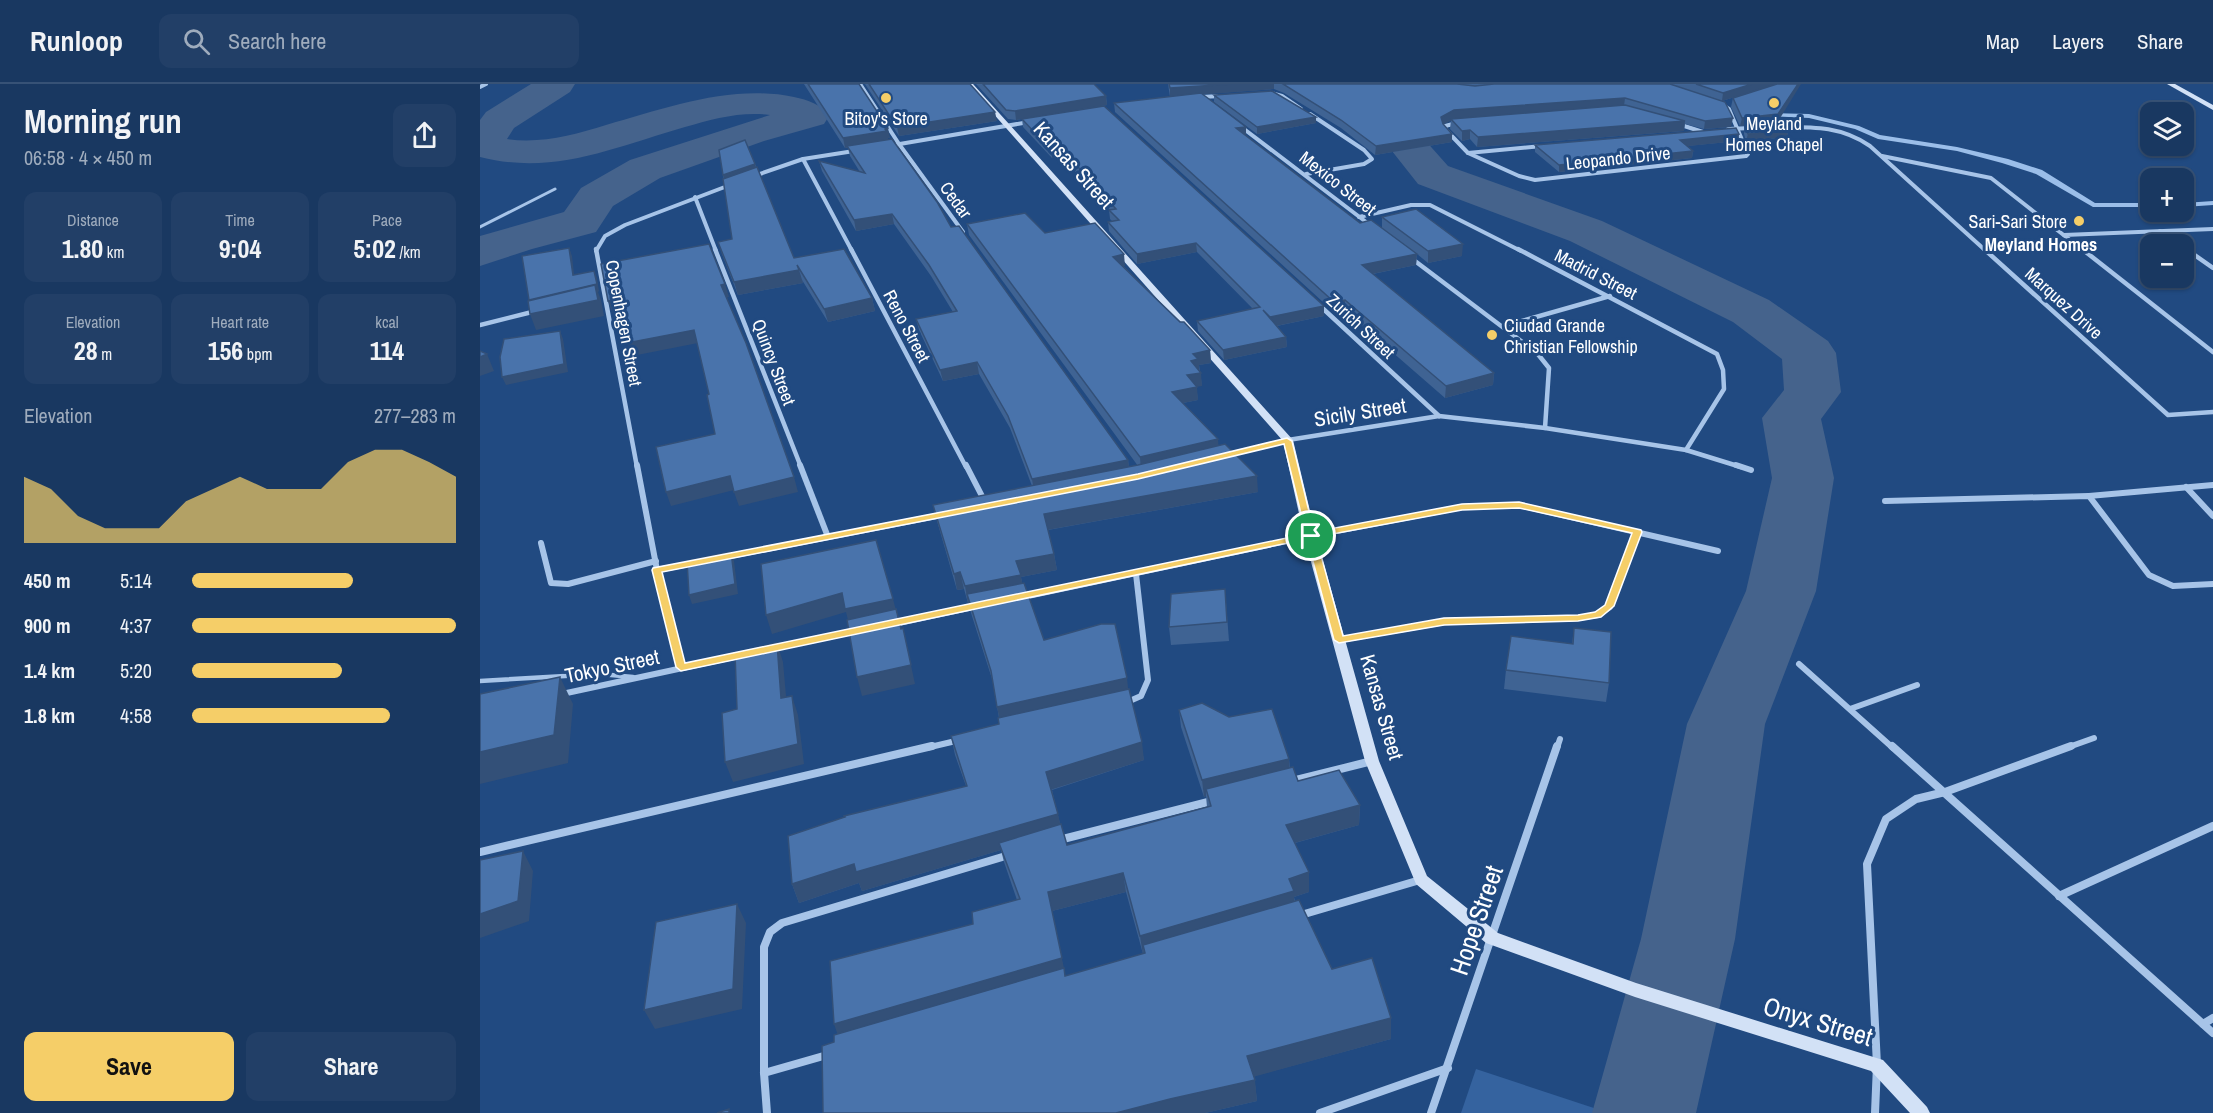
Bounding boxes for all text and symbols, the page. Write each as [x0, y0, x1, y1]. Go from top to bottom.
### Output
search box [159, 14, 579, 68]
text: Runloop [30, 22, 123, 60]
icon: search [180, 25, 213, 58]
text: Search here [228, 26, 326, 56]
text: Map [1986, 27, 2019, 56]
text: Layers [2052, 27, 2104, 56]
text: Share [2137, 27, 2183, 56]
marker: Bitoy's Store [879, 91, 893, 105]
marker: Meyland Homes Chapel [1767, 96, 1781, 110]
text: Morning run [24, 99, 182, 143]
map controls [2140, 102, 2194, 288]
button: layers [2140, 102, 2194, 156]
button: share [393, 104, 456, 167]
place label: Bitoy's Store [844, 106, 928, 131]
place label: Meyland Homes Chapel [1725, 111, 1823, 157]
street label: Kansas Street [1027, 115, 1121, 215]
street label: Leopando Drive [1564, 140, 1672, 176]
text: 06:58 · 4 × 450 m [24, 144, 152, 171]
street label: Mexico Street [1294, 145, 1382, 221]
button: + [2140, 168, 2194, 222]
street label: Cedar [934, 176, 978, 224]
text: Distance [67, 209, 119, 231]
text: Time [225, 209, 255, 231]
text: Pace [372, 209, 402, 231]
place label: Sari-Sari Store [1969, 209, 2067, 234]
marker: Sari-Sari Store [2072, 214, 2086, 228]
text: 1.80 [62, 231, 103, 266]
text: 9:04 [219, 231, 261, 266]
text: 5:02 [353, 231, 396, 266]
district label: Meyland Homes [1985, 232, 2097, 257]
button: − [2140, 234, 2194, 288]
text: km [103, 241, 124, 263]
text: /km [396, 241, 421, 263]
street label: Madrid Street [1550, 243, 1642, 305]
street label: Copenhagen Street [600, 258, 648, 388]
street label: Marquez Drive [2020, 261, 2108, 345]
street label: Reno Street [877, 285, 937, 367]
street label: Zurich Street [1321, 288, 1401, 364]
text: Elevation [66, 311, 120, 333]
text: Heart rate [211, 311, 269, 333]
text: kcal [375, 311, 399, 333]
place label: Ciudad Grande Christian Fellowship [1504, 313, 1638, 359]
street label: Quincy Street [746, 315, 802, 409]
marker: Ciudad Grande Christian Fellowship [1485, 328, 1499, 342]
text: 28 [74, 333, 98, 368]
text: 156 [208, 333, 243, 368]
text: 114 [370, 333, 404, 368]
text: m [98, 343, 112, 365]
text: bpm [243, 343, 272, 365]
street label: Sicily Street [1312, 390, 1408, 434]
text: Elevation [24, 402, 92, 429]
text: 277–283 m [374, 402, 456, 429]
pin [1285, 510, 1336, 561]
icon: arrive [1294, 519, 1327, 552]
text: 450 m [24, 567, 71, 594]
text: 5:14 [120, 567, 152, 594]
text: 900 m [24, 612, 71, 639]
text: 4:37 [120, 612, 152, 639]
street label: Tokyo Street [562, 642, 662, 690]
street label: Kansas Street [1353, 651, 1411, 763]
text: 1.4 km [24, 657, 75, 684]
text: 5:20 [120, 657, 152, 684]
text: 1.8 km [24, 702, 75, 729]
text: 4:58 [120, 702, 152, 729]
street label: Hope Street [1441, 860, 1511, 979]
street label: Onyx Street [1759, 988, 1877, 1054]
button: Save [24, 1032, 234, 1101]
button: Share [246, 1032, 456, 1101]

